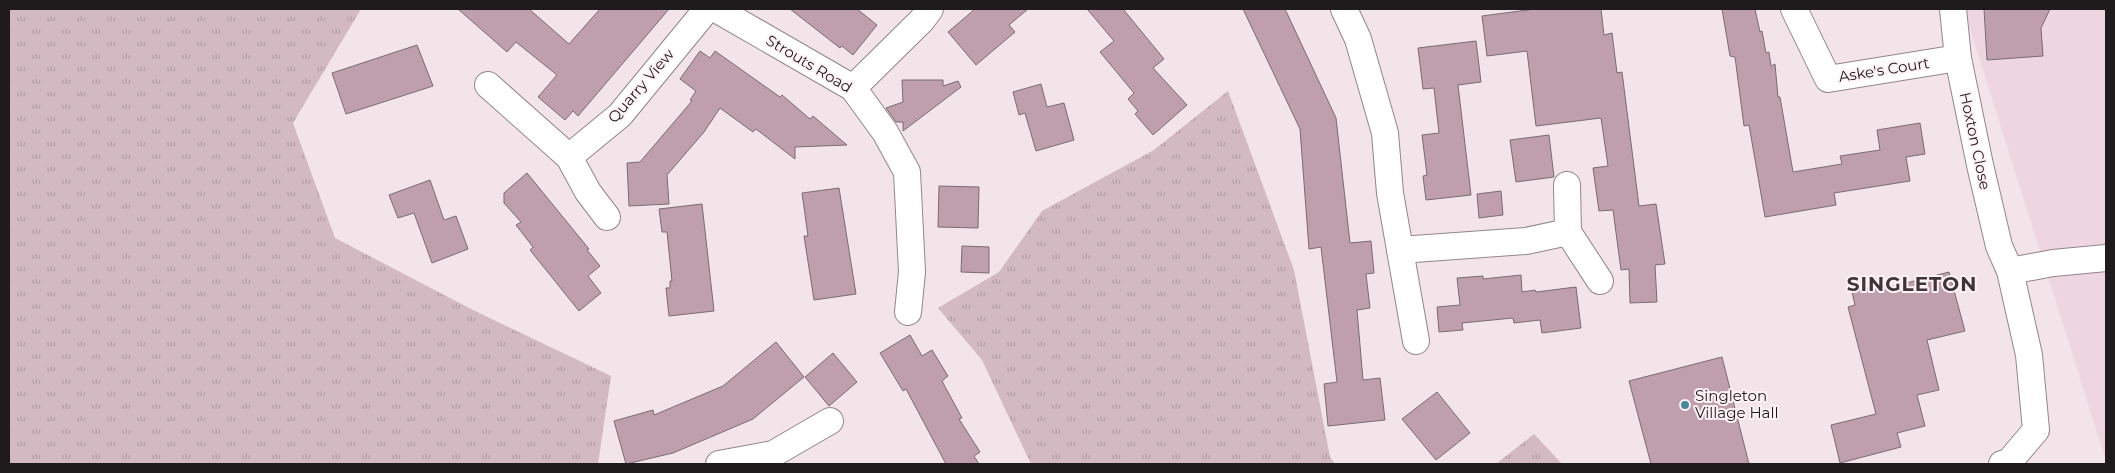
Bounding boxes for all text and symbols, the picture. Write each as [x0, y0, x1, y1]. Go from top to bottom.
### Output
street label: Strouts Road [763, 30, 856, 97]
street label: Quarry View [603, 44, 678, 127]
street label: Aske's Court [1837, 53, 1931, 86]
street label: Hoxton Close [1956, 90, 1995, 191]
district label: SINGLETON [1847, 272, 1977, 296]
place label: Singleton Village Hall [1695, 386, 1779, 422]
marker: Singleton Village Hall [1679, 399, 1691, 411]

